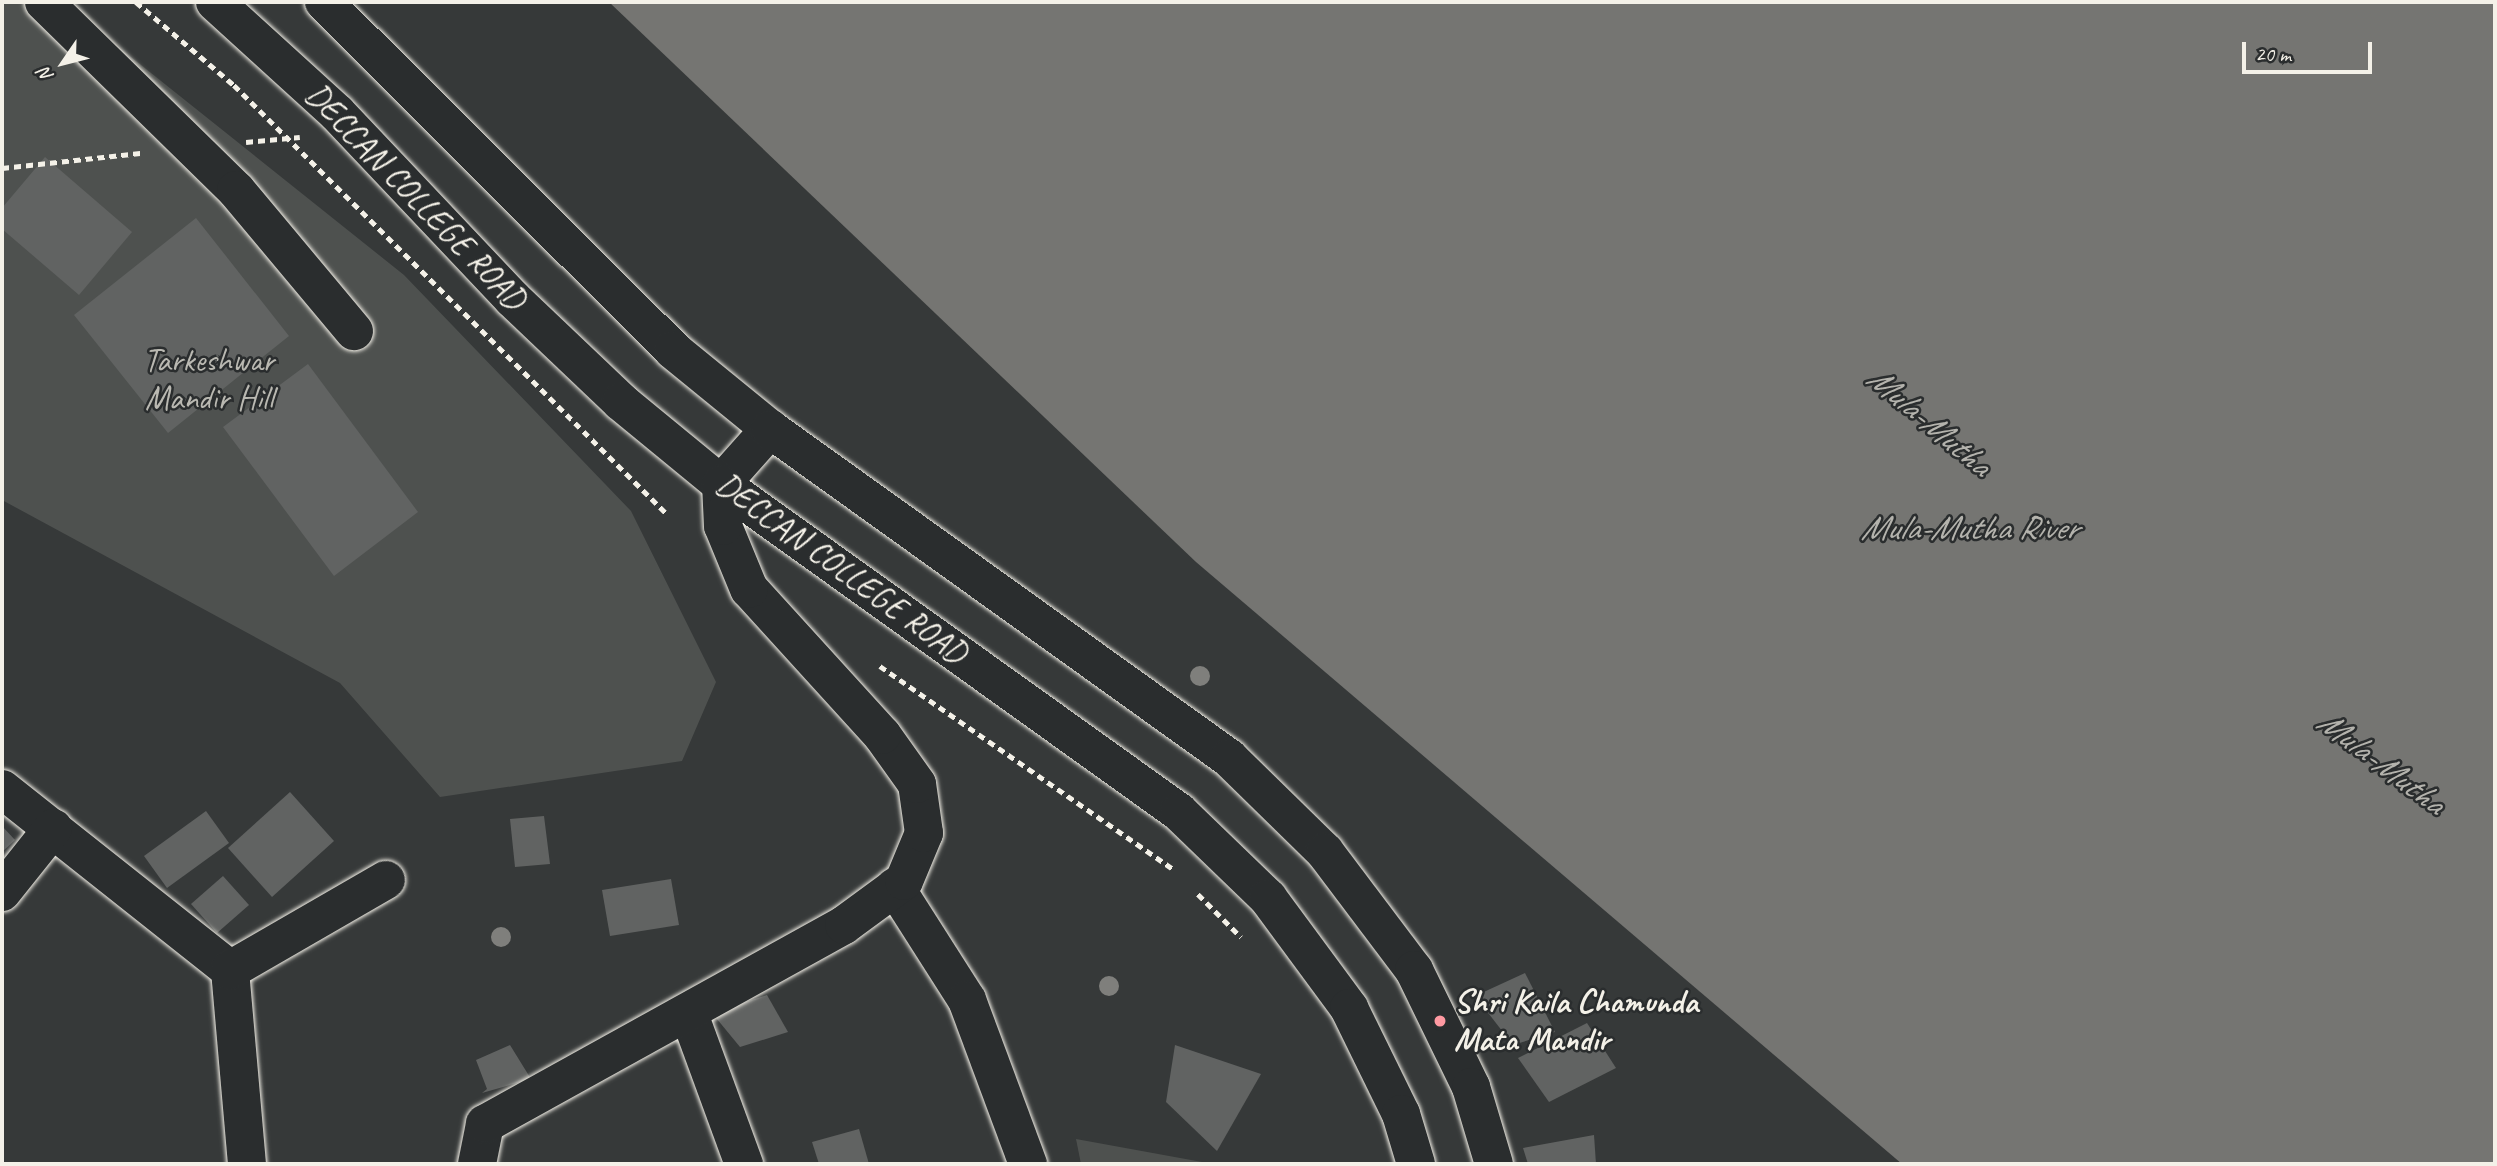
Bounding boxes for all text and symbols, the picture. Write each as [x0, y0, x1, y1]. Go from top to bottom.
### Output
north arrow [28, 28, 98, 98]
scale bar [2245, 28, 2374, 72]
text: 20 m [2255, 41, 2291, 67]
text: N [33, 63, 59, 87]
street label: DECCAN COLLEGE ROAD [297, 76, 533, 318]
park label: Tarkeshwar Mandir Hill [144, 341, 274, 419]
water label: Mula-Mutha [1859, 357, 1999, 485]
street label: DECCAN COLLEGE ROAD [709, 465, 973, 673]
water label: Mula-Mutha River [1860, 507, 2078, 549]
water label: Mula-Mutha [2309, 700, 2453, 824]
place label: Shri Kaila Chamunda Mata Mandir [1454, 982, 1698, 1060]
marker: Shri Kaila Chamunda Mata Mandir [1432, 1013, 1448, 1029]

